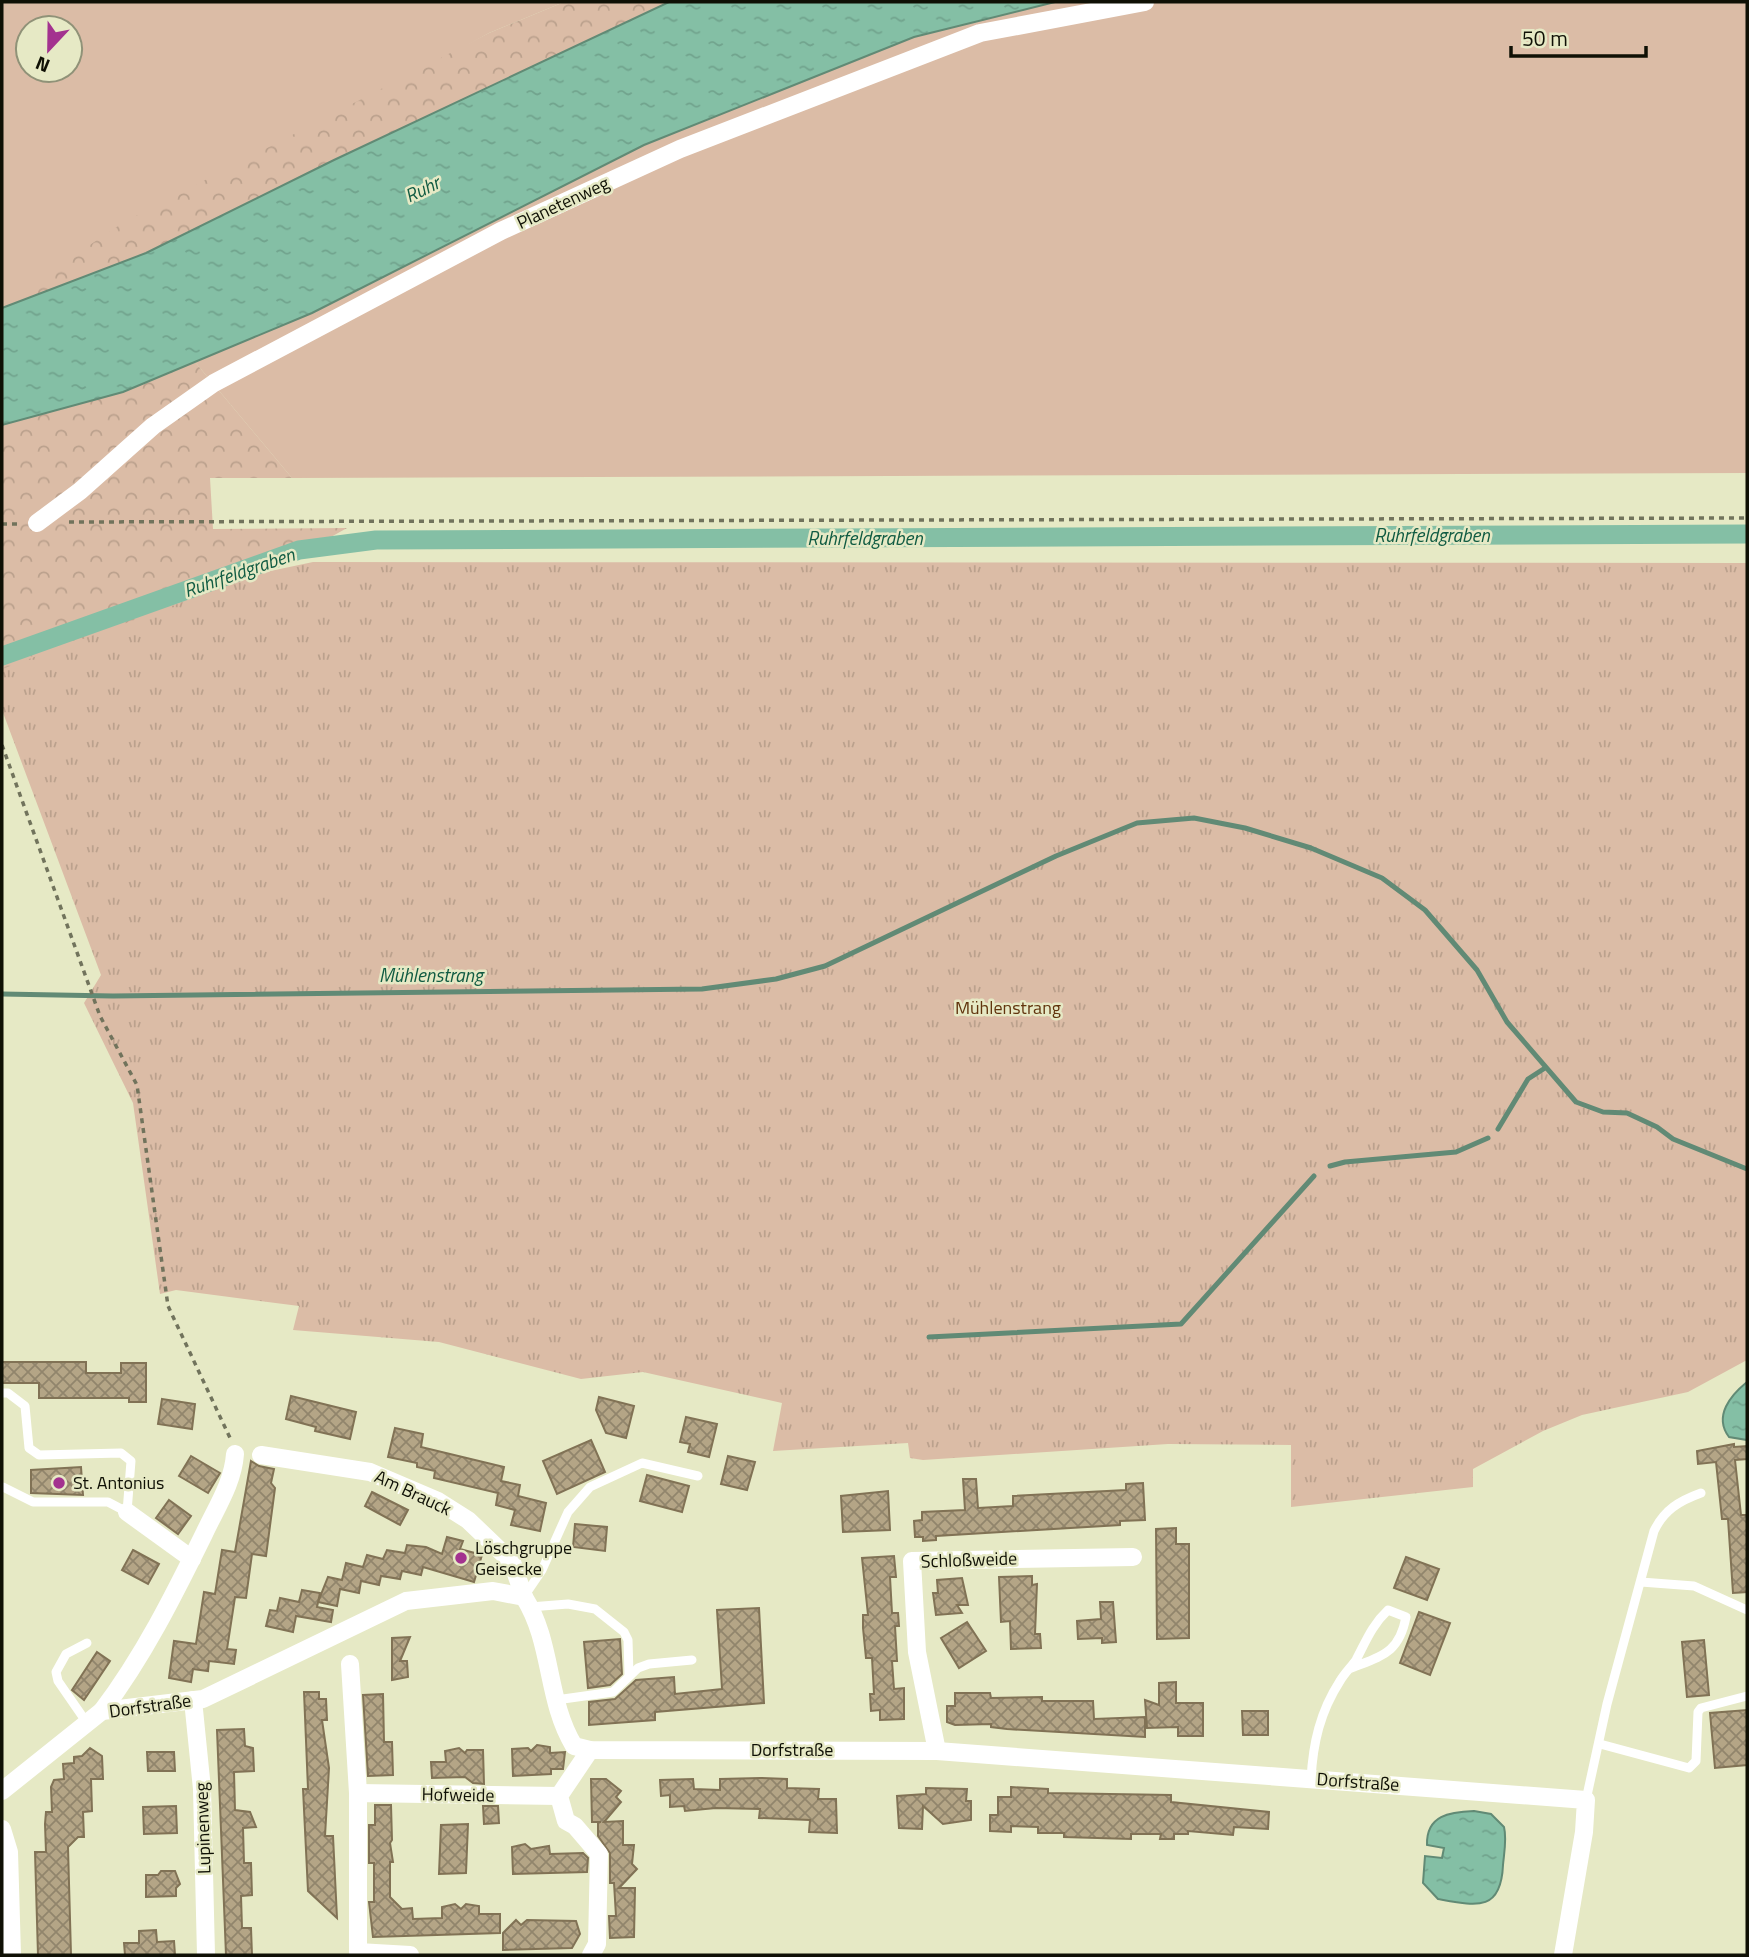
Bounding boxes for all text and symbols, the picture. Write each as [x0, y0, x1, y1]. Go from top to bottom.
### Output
north arrow [14, 14, 84, 84]
scale bar [1511, 14, 1646, 58]
text: 50 m [1522, 22, 1568, 54]
text: N [31, 49, 54, 81]
water label: Ruhr [399, 167, 446, 209]
street label: Planetenweg [512, 169, 614, 236]
water label: Ruhrfeldgraben [1374, 520, 1490, 549]
water label: Ruhrfeldgraben [807, 523, 923, 552]
water label: Ruhrfeldgraben [179, 539, 299, 604]
water label: Mühlenstrang [379, 960, 485, 989]
park label: Mühlenstrang [955, 994, 1061, 1021]
street label: Am Brauck [370, 1463, 456, 1522]
place label: St. Antonius [73, 1469, 164, 1496]
marker: St. Antonius [51, 1475, 67, 1491]
place label: Löschgruppe Geisecke [475, 1534, 572, 1582]
street label: Schloßweide [920, 1544, 1018, 1575]
marker: Löschgruppe Geisecke [453, 1550, 469, 1566]
street label: Dorfstraße [107, 1686, 193, 1725]
street label: Dorfstraße [751, 1736, 833, 1763]
street label: Dorfstraße [1316, 1765, 1400, 1798]
street label: Hofweide [421, 1780, 495, 1809]
street label: Lupinenweg [187, 1782, 218, 1874]

